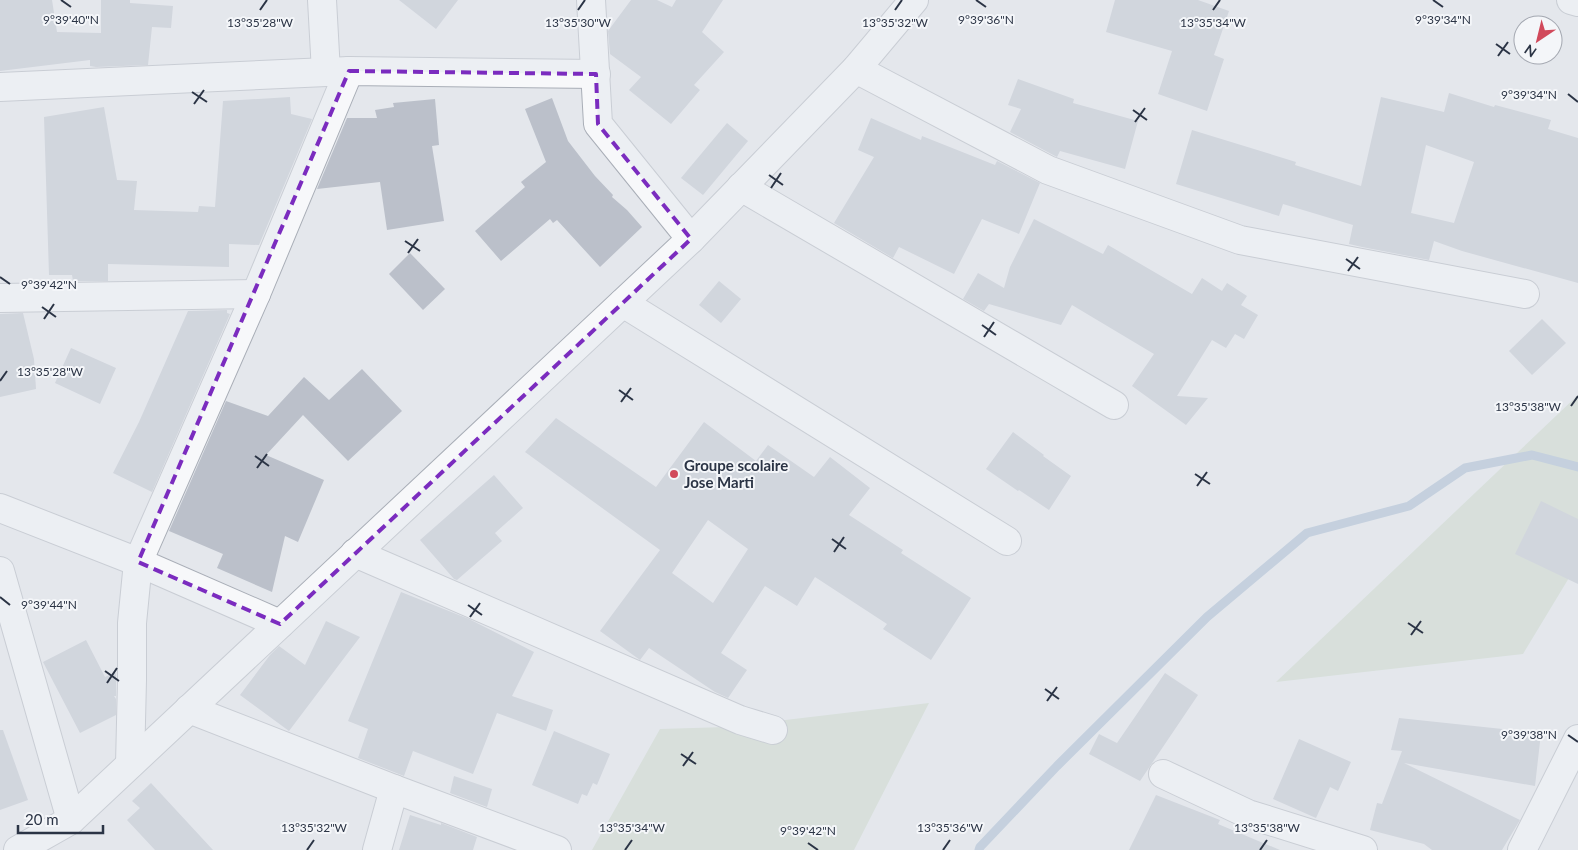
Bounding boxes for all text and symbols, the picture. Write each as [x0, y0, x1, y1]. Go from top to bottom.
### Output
text: 9°39'40"N [43, 12, 99, 27]
text: 9°39'36"N [958, 12, 1014, 27]
text: 9°39'34"N [1415, 12, 1471, 27]
text: 13°35'28"W [227, 15, 294, 30]
text: 13°35'30"W [545, 15, 612, 30]
text: 13°35'32"W [862, 15, 929, 30]
text: 13°35'34"W [1180, 15, 1247, 30]
north arrow [1513, 15, 1563, 65]
text: N [1521, 41, 1540, 61]
text: 9°39'34"N [1501, 87, 1557, 102]
text: 9°39'42"N [21, 277, 77, 292]
text: 13°35'28"W [17, 364, 84, 379]
text: 13°35'38"W [1495, 399, 1562, 414]
place label: Groupe scolaire Jose Marti [684, 456, 788, 491]
marker: Groupe scolaire Jose Marti [668, 468, 680, 480]
text: 9°39'44"N [21, 597, 77, 612]
text: 9°39'38"N [1501, 727, 1557, 742]
scale bar [18, 802, 102, 834]
text: 20 m [25, 810, 59, 828]
text: 13°35'32"W [281, 820, 348, 835]
text: 13°35'34"W [599, 820, 666, 835]
text: 13°35'36"W [917, 820, 984, 835]
text: 13°35'38"W [1234, 820, 1301, 835]
text: 9°39'42"N [780, 823, 836, 838]

